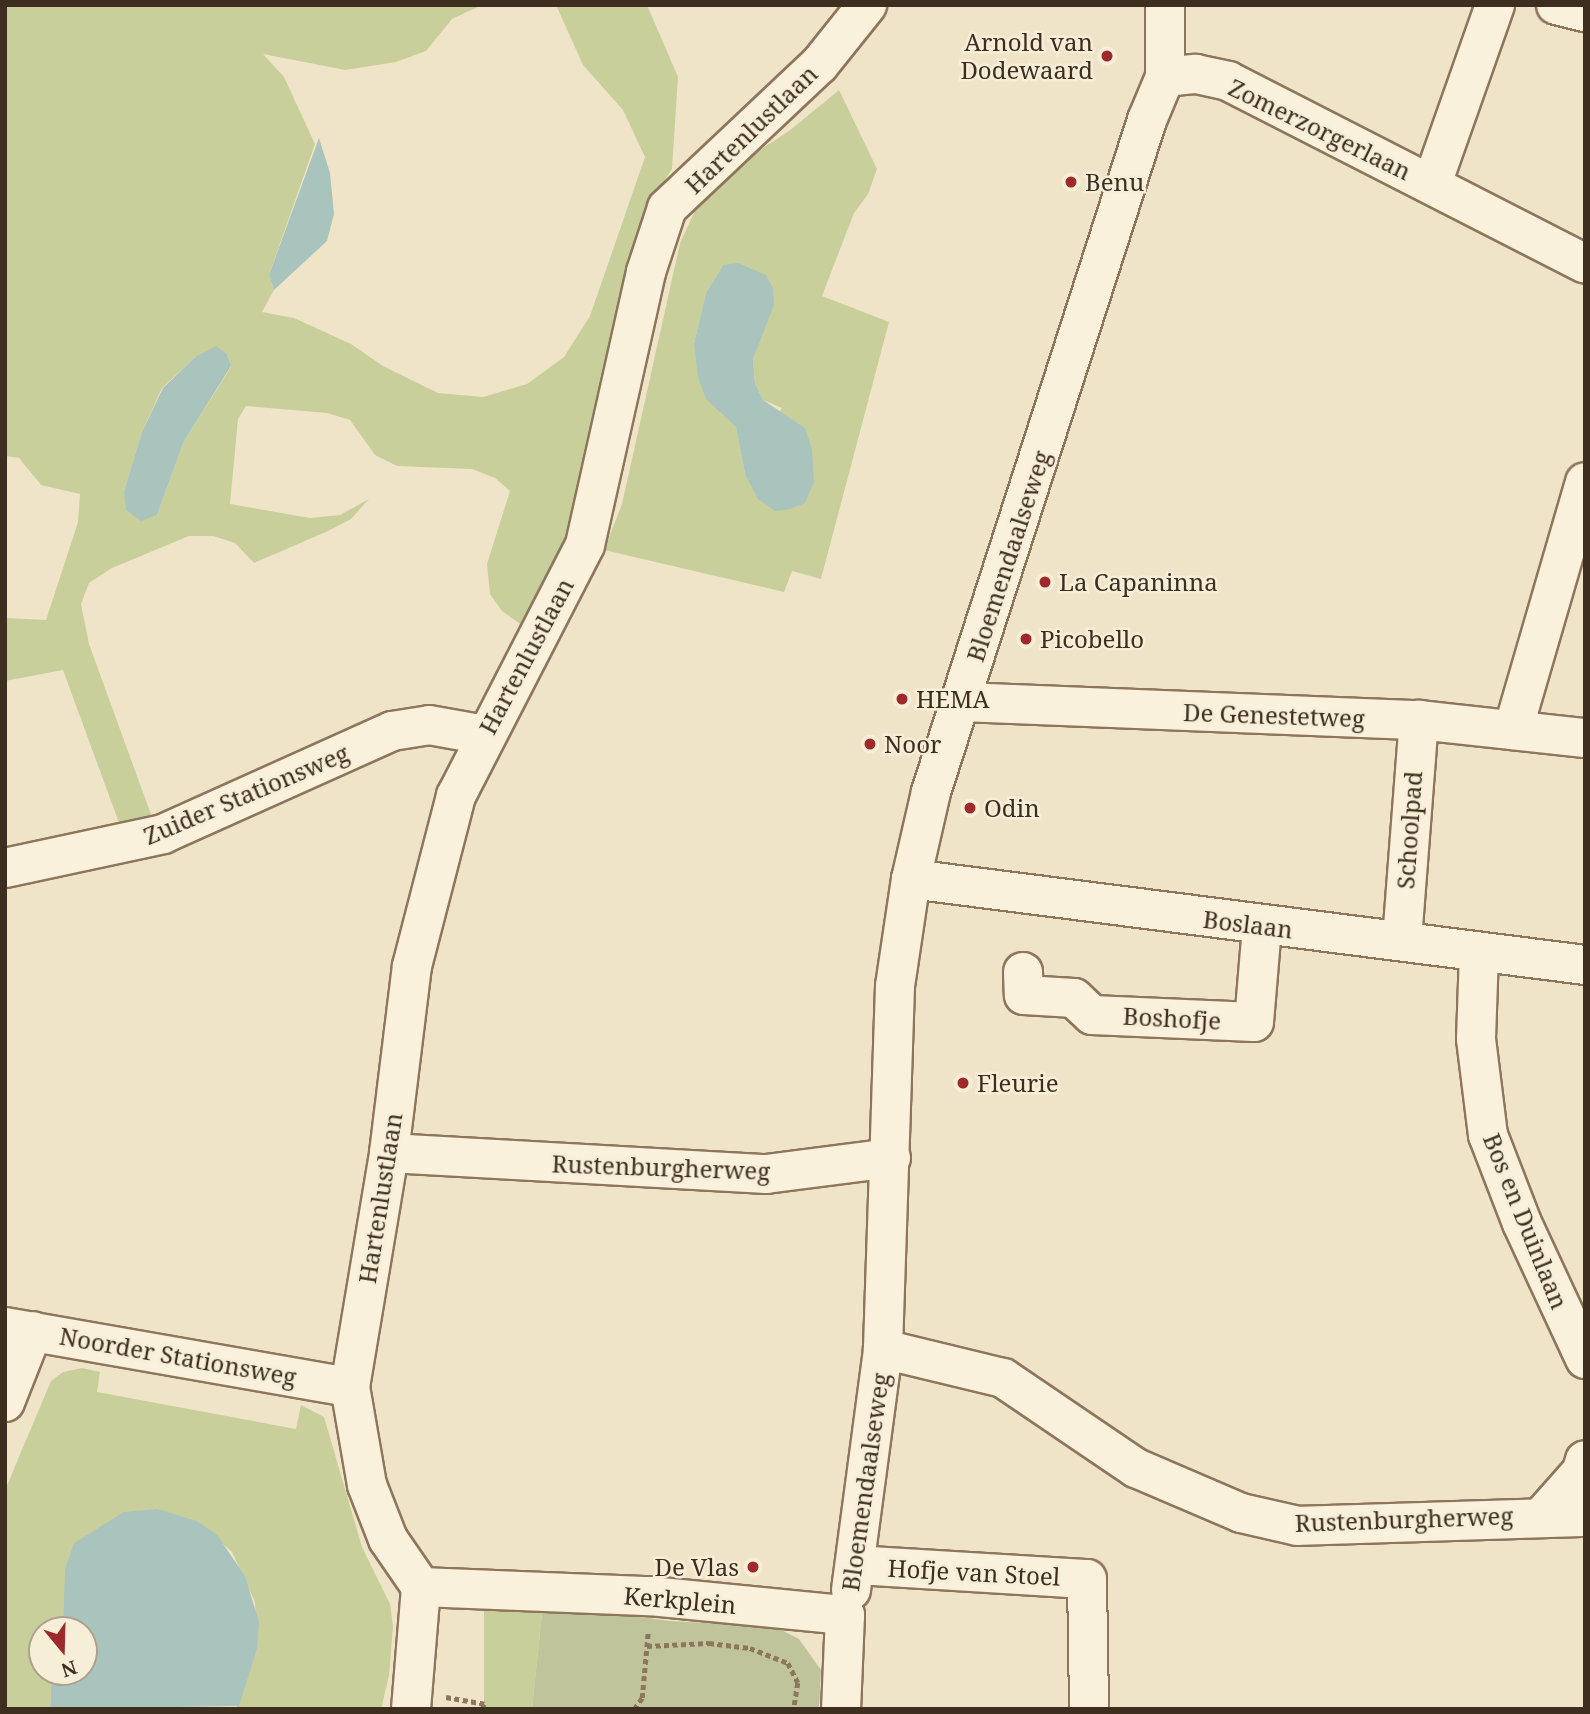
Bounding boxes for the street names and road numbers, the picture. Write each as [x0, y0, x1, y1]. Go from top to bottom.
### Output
street label: Hartenlustlaan [679, 59, 823, 199]
street label: Zomerzorgerlaan [1224, 72, 1416, 186]
street label: Bloemendaalseweg [960, 447, 1056, 665]
street label: Hartenlustlaan [473, 573, 579, 739]
street label: De Genestetweg [1183, 697, 1365, 733]
street label: Zuider Stationsweg [139, 738, 353, 850]
street label: Schoolpad [1391, 770, 1427, 890]
street label: Boslaan [1201, 904, 1295, 944]
street label: Boshofje [1122, 1001, 1222, 1035]
street label: Hartenlustlaan [352, 1111, 408, 1285]
street label: Bos en Duinlaan [1478, 1129, 1574, 1313]
street label: Rustenburgherweg [551, 1149, 771, 1185]
street label: Noorder Stationsweg [57, 1321, 299, 1391]
street label: Bloemendaalseweg [835, 1371, 895, 1593]
street label: Rustenburgherweg [1294, 1501, 1514, 1537]
street label: Hofje van Stoel [887, 1553, 1061, 1591]
street label: Kerkplein [623, 1581, 737, 1619]

